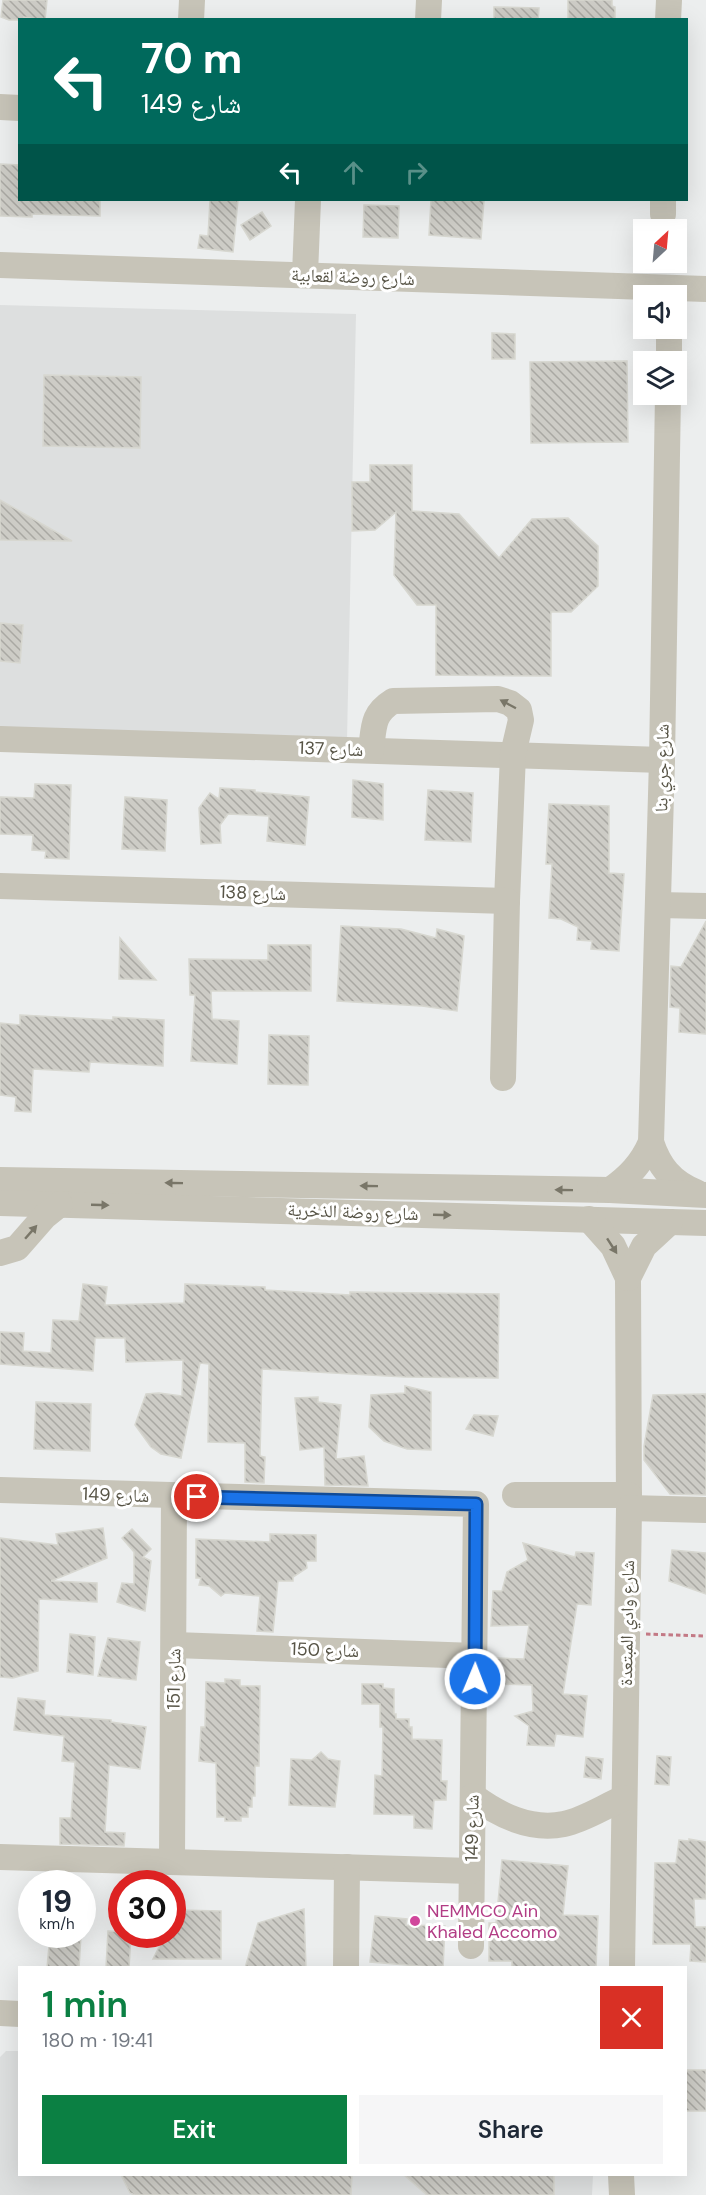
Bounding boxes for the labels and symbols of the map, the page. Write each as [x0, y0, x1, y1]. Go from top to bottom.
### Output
north arrow [633, 219, 687, 273]
street label: شارع روضة لقعابية [291, 263, 415, 291]
one-way arrow [499, 699, 516, 709]
street label: شارع جري بنا [649, 724, 677, 812]
street label: شارع 137 [298, 736, 364, 762]
street label: شارع 138 [219, 880, 287, 906]
one-way arrow [164, 1178, 183, 1188]
one-way arrow [359, 1182, 378, 1191]
one-way arrow [554, 1185, 573, 1194]
street label: شارع روضة الذخرية [287, 1198, 419, 1226]
one-way arrow [91, 1201, 110, 1210]
one-way arrow [433, 1210, 452, 1220]
one-way arrow [24, 1225, 37, 1240]
one-way arrow [606, 1238, 617, 1254]
pin [171, 1471, 222, 1522]
street label: شارع 149 [82, 1482, 150, 1508]
street label: شارع وادي المبتعدة [614, 1560, 643, 1686]
street label: شارع 150 [291, 1637, 359, 1663]
position arrow [443, 1647, 507, 1711]
street label: شارع 151 [161, 1648, 187, 1710]
street label: شارع 149 [459, 1794, 485, 1862]
speed limit sign: 30 [108, 1870, 186, 1948]
place label: NEMMCO Ain Khaled Accomo [427, 1899, 557, 1944]
marker: NEMMCO Ain Khaled Accomo [408, 1914, 422, 1928]

